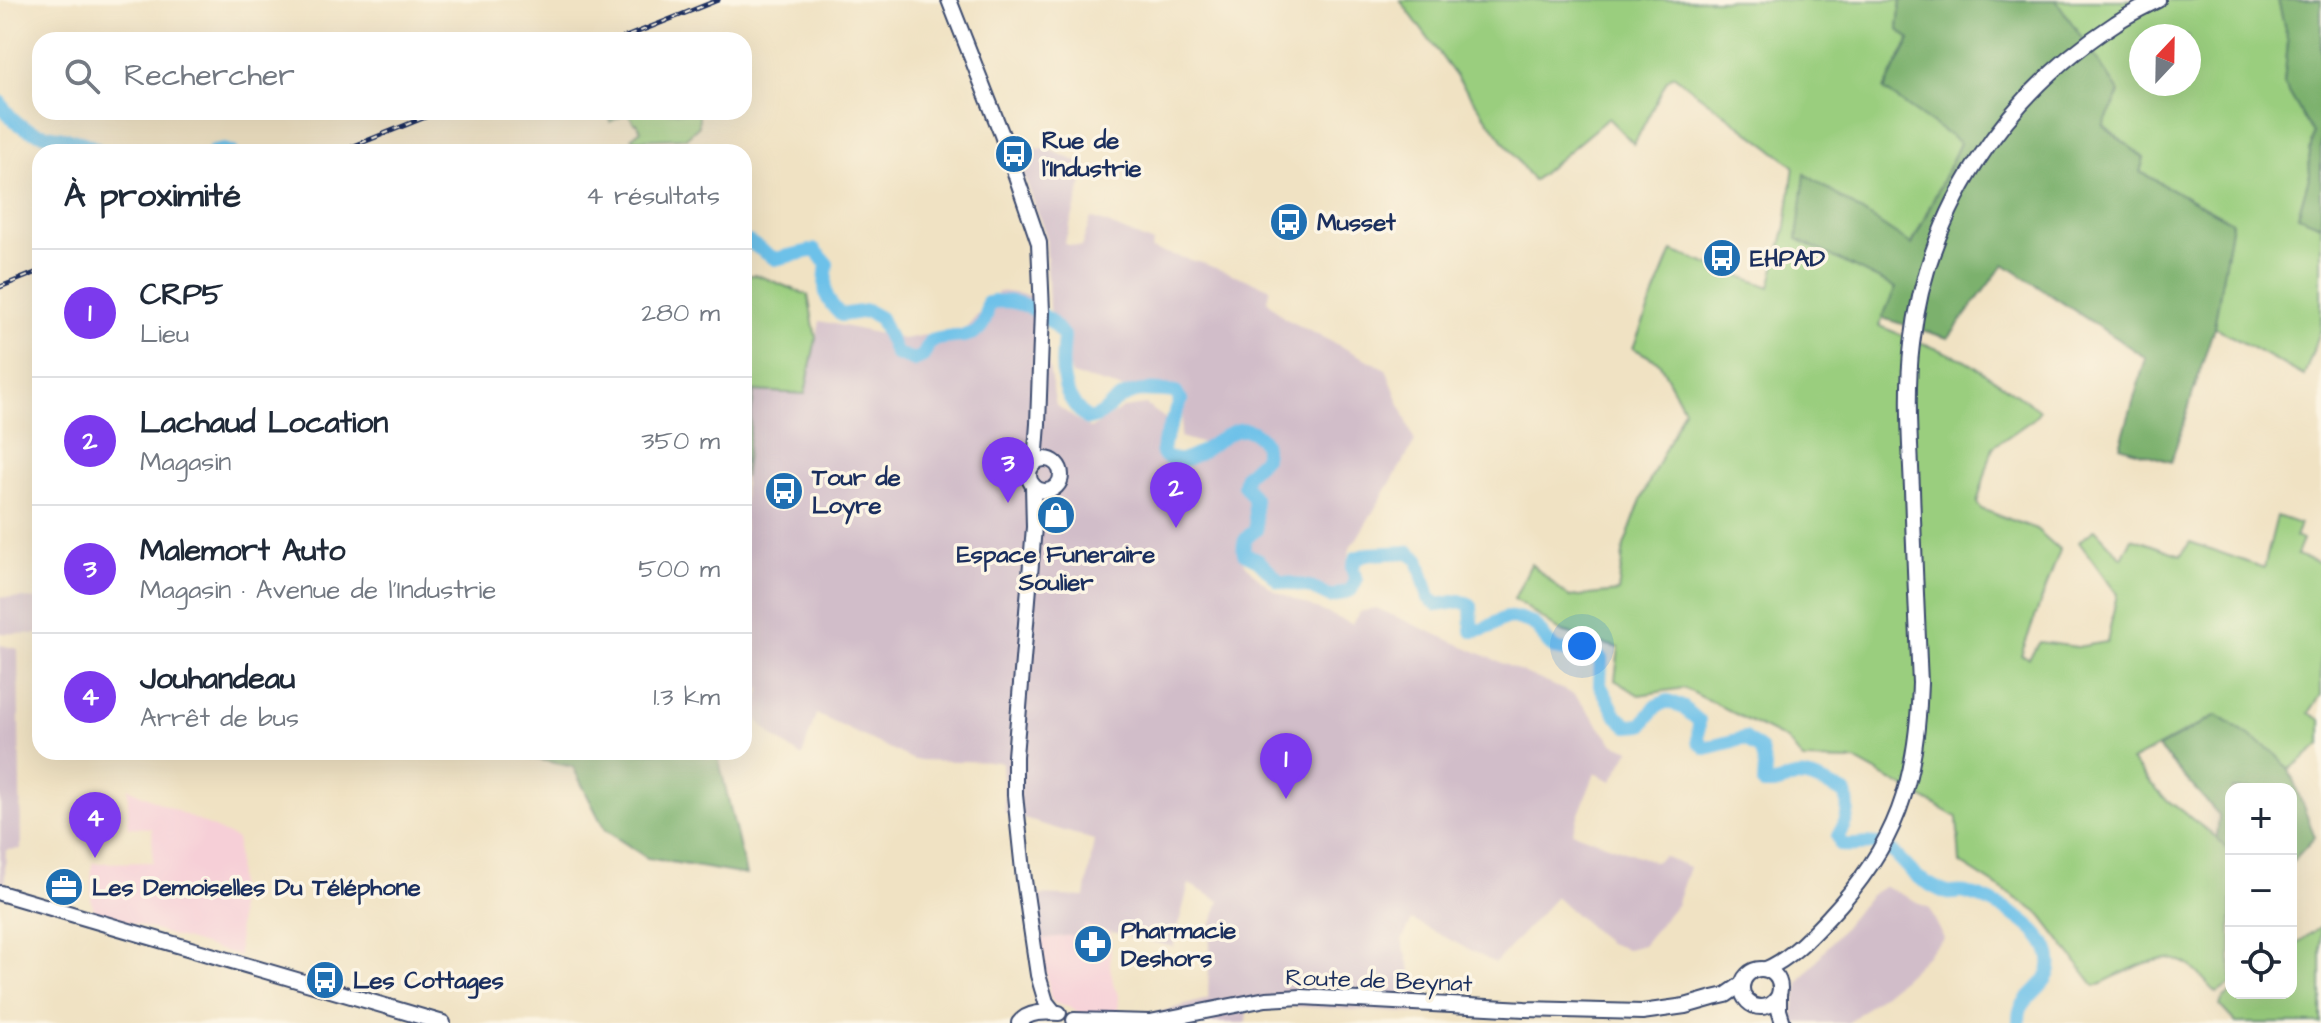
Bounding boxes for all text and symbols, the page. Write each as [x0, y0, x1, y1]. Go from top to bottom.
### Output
north arrow [2129, 24, 2201, 96]
search box [32, 32, 752, 120]
icon: search [60, 54, 104, 98]
text: Rechercher [124, 55, 295, 97]
place label: Rue de l'Industrie [1042, 124, 1141, 186]
bus stop icon: Rue de l'Industrie [993, 133, 1035, 175]
text: À proximité [64, 172, 241, 220]
text: 4 résultats [586, 178, 720, 214]
bus stop icon: Musset [1268, 201, 1310, 243]
place label: Musset [1317, 206, 1396, 240]
bus stop icon: EHPAD [1701, 237, 1743, 279]
place label: EHPAD [1750, 242, 1825, 276]
text: CRP5 [140, 274, 223, 316]
text: 1 [88, 295, 92, 331]
text: 280 m [641, 295, 720, 331]
text: Lieu [140, 316, 189, 352]
text: Lachaud Location [140, 402, 388, 444]
text: 2 [83, 423, 97, 459]
text: 350 m [641, 423, 720, 459]
pin: 3 [982, 437, 1034, 503]
text: Magasin [140, 444, 231, 480]
place label: Tour de Loyre [811, 461, 901, 525]
pin: 2 [1150, 462, 1202, 528]
bus stop icon: Tour de Loyre [763, 470, 805, 512]
shop icon: Espace Funeraire Soulier [1035, 494, 1077, 536]
text: Malemort Auto [140, 530, 345, 572]
place label: Espace Funeraire Soulier [957, 538, 1155, 600]
text: 3 [83, 551, 97, 587]
text: 500 m [638, 551, 720, 587]
text: Magasin · Avenue de l'Industrie [140, 572, 496, 608]
your location [1562, 626, 1602, 666]
text: Jouhandeau [140, 658, 295, 700]
text: 4 [81, 679, 99, 715]
text: 1.3 km [653, 679, 720, 715]
text: Arrêt de bus [140, 700, 299, 736]
pin: 1 [1260, 733, 1312, 799]
map controls [2225, 783, 2297, 999]
button: + [2225, 783, 2297, 855]
pin: 4 [69, 792, 121, 858]
button: − [2225, 855, 2297, 927]
office icon: Les Demoiselles Du Téléphone [43, 866, 85, 908]
place label: Les Demoiselles Du Téléphone [92, 871, 421, 905]
place label: Pharmacie Deshors [1121, 914, 1236, 976]
pharmacy icon: Pharmacie Deshors [1072, 923, 1114, 965]
button: locate [2225, 927, 2297, 999]
bus stop icon: Les Cottages [304, 959, 346, 1001]
street label: Route de Beynat [1285, 961, 1473, 1002]
place label: Les Cottages [353, 964, 504, 999]

